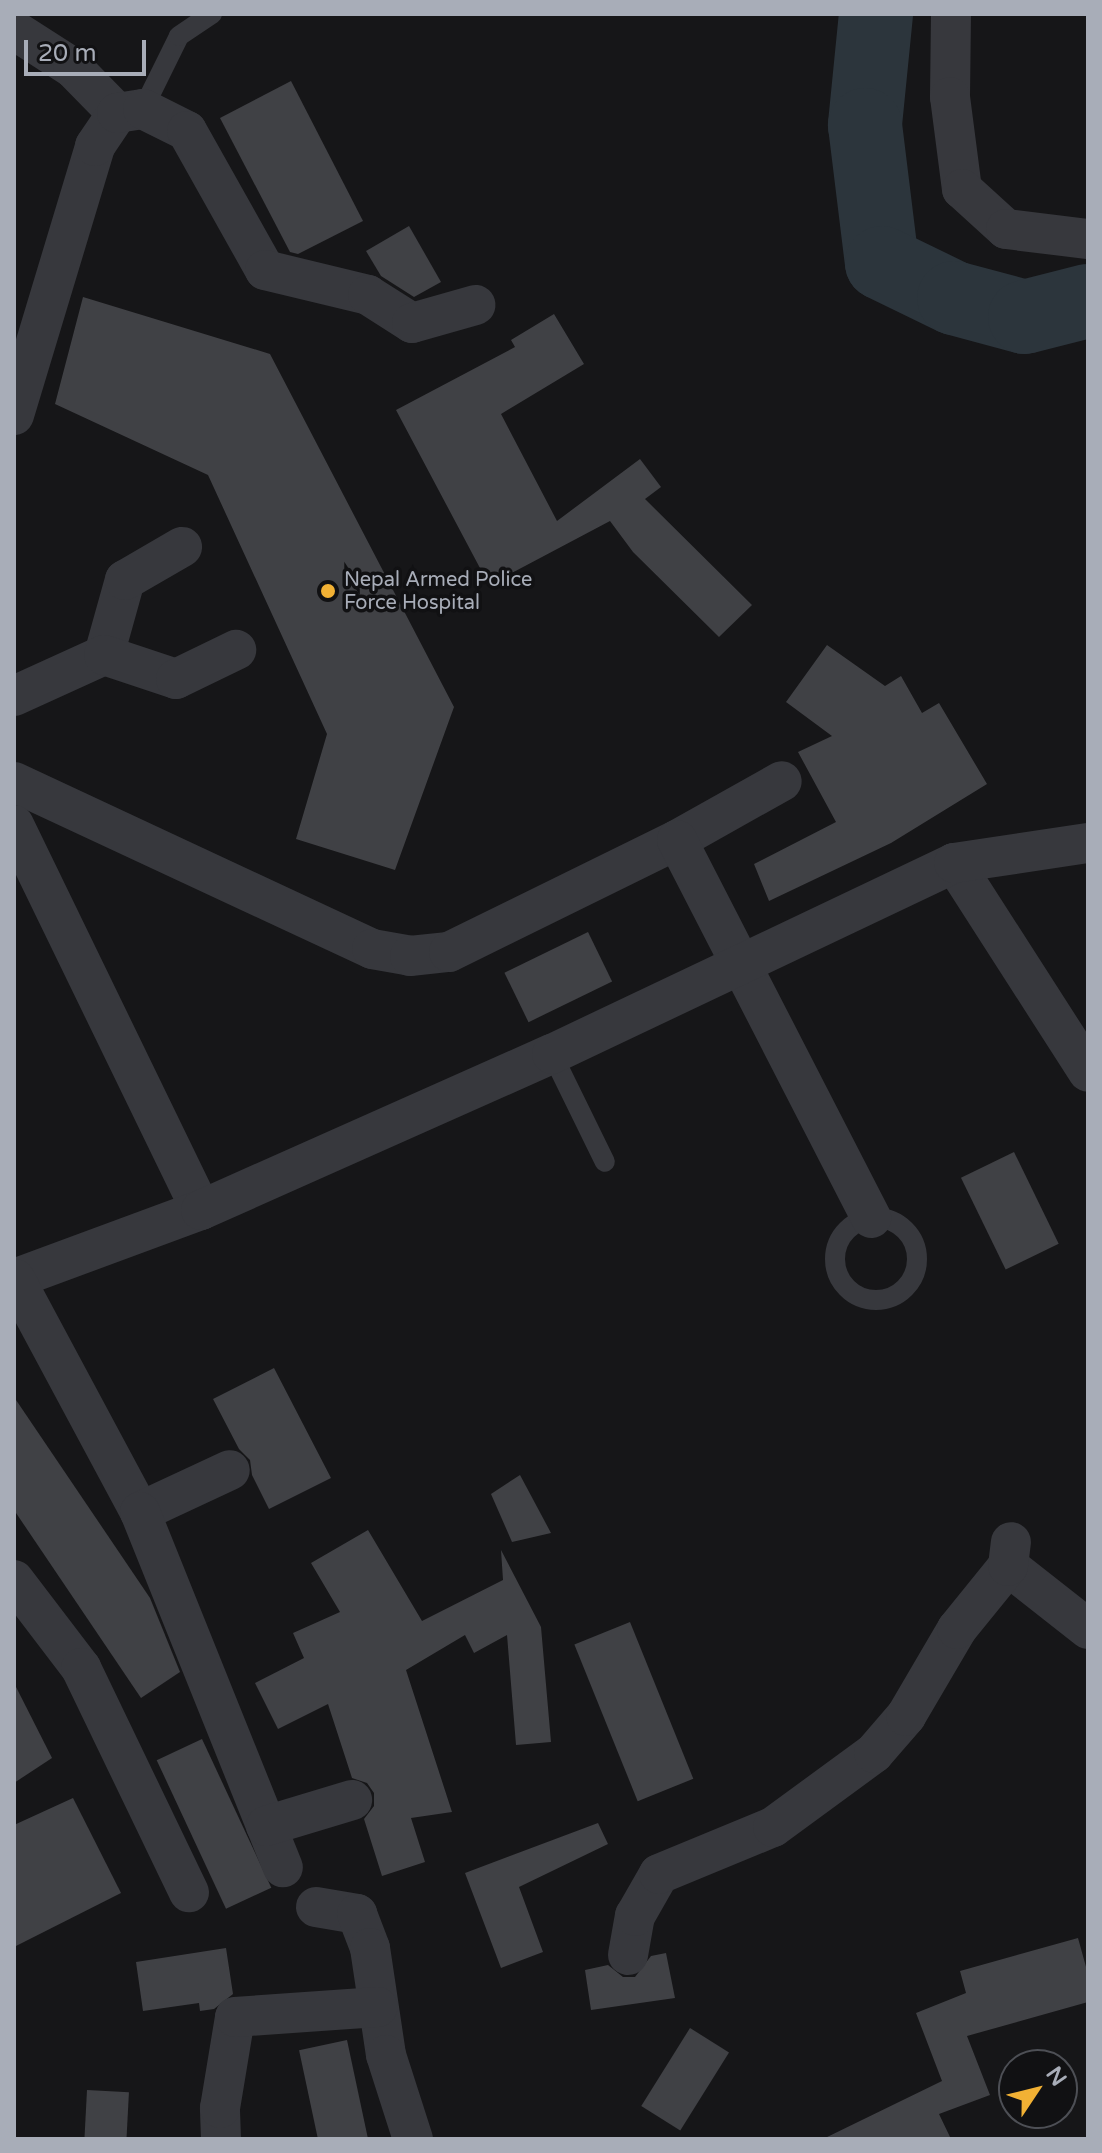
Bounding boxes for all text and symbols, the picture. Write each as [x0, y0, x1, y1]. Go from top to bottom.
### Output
scale bar [28, 24, 150, 74]
text: 20 m [38, 39, 96, 68]
place label: Nepal Armed Police Force Hospital [344, 568, 532, 615]
marker: Nepal Armed Police Force Hospital [319, 582, 337, 600]
north arrow [998, 2049, 1078, 2129]
text: N [1040, 2062, 1072, 2091]

